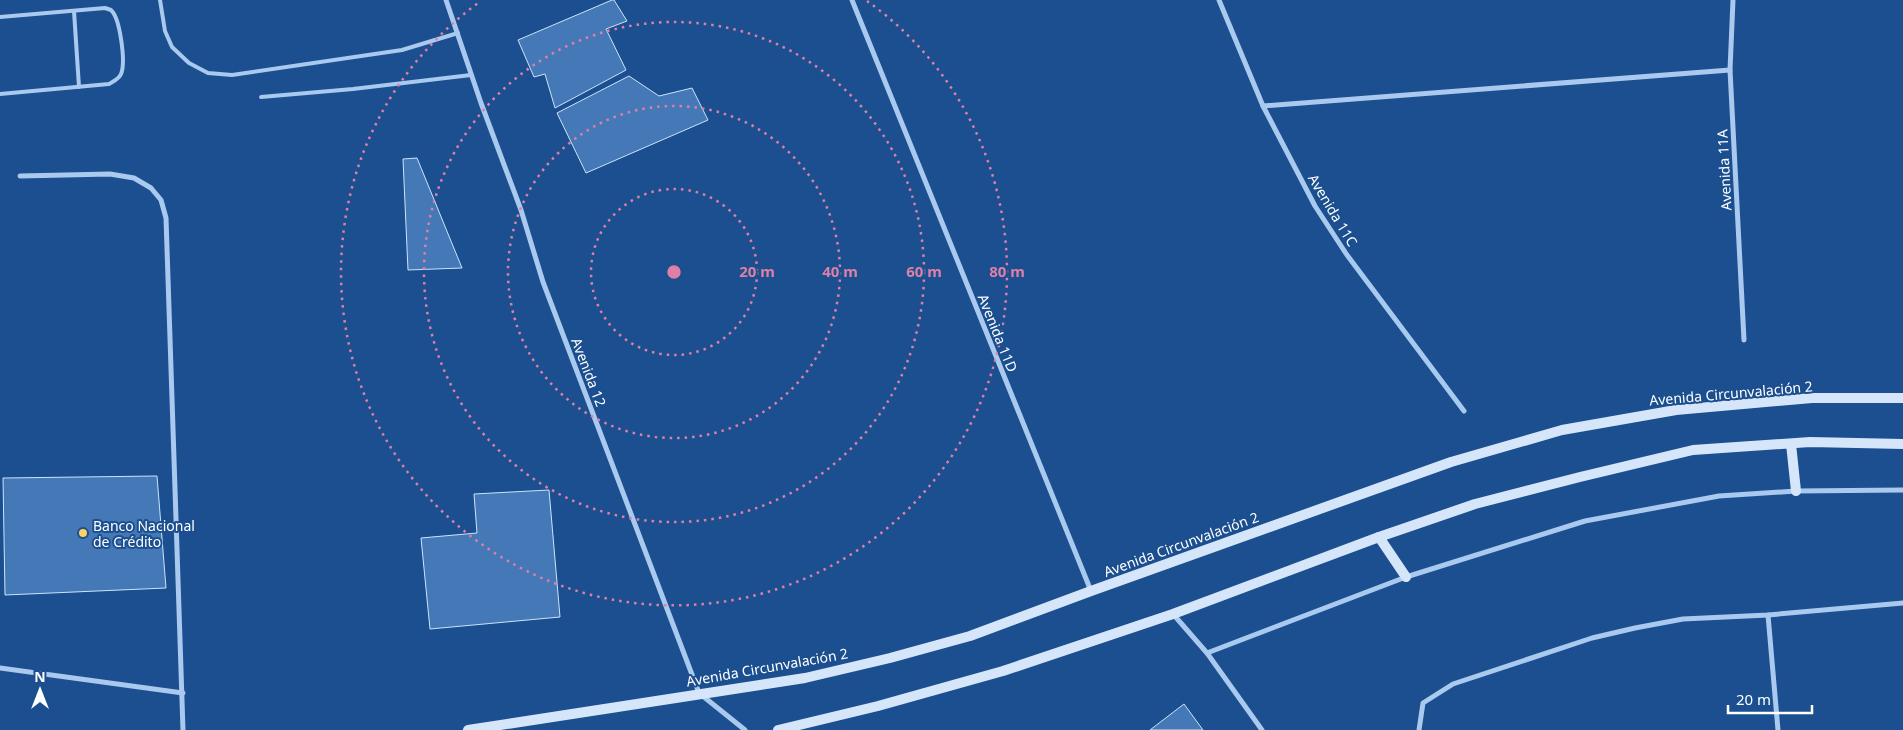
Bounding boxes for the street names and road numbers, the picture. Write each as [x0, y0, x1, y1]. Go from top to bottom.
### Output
street label: Avenida 11A [1712, 129, 1736, 211]
street label: Avenida 11C [1304, 170, 1362, 250]
street label: Avenida 11D [974, 291, 1022, 375]
street label: Avenida 12 [567, 335, 611, 409]
street label: Avenida Circunvalación 2 [1649, 376, 1813, 410]
street label: Avenida Circunvalación 2 [1101, 507, 1261, 581]
street label: Avenida Circunvalación 2 [685, 643, 849, 691]

